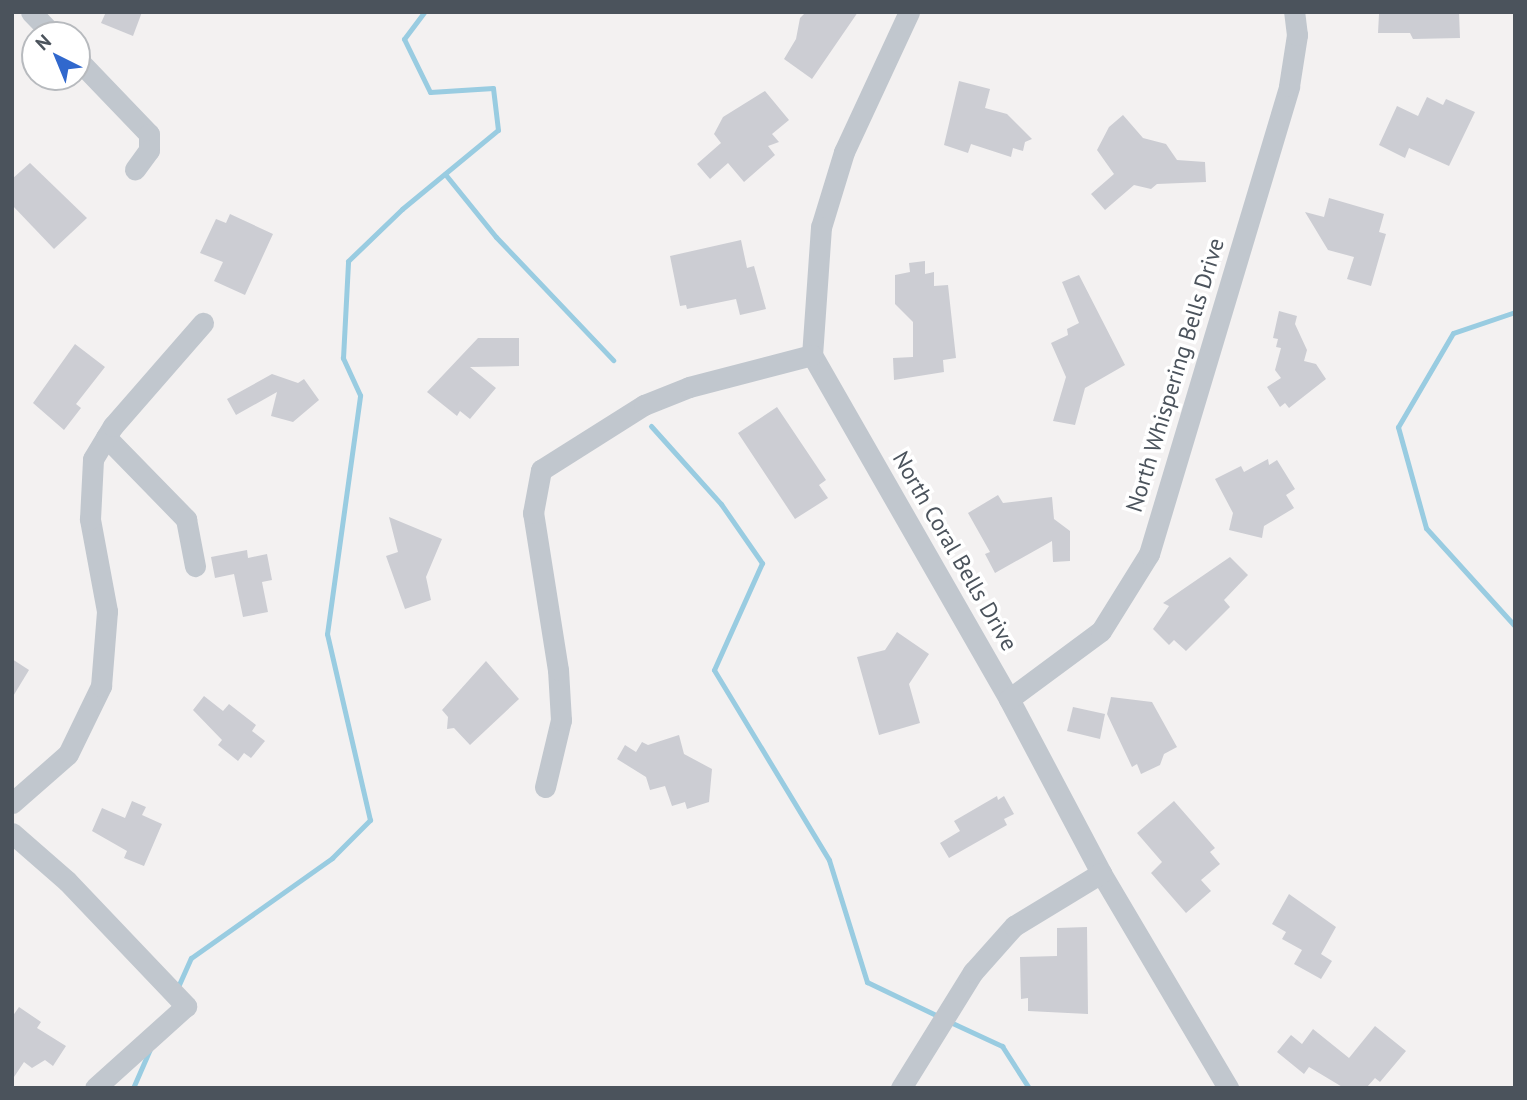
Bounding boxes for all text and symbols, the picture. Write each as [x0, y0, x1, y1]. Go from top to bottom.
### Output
north arrow [21, 21, 91, 91]
text: N [30, 29, 56, 55]
street label: North Whispering Bells Drive [1120, 234, 1230, 516]
street label: North Coral Bells Drive [887, 446, 1023, 656]

